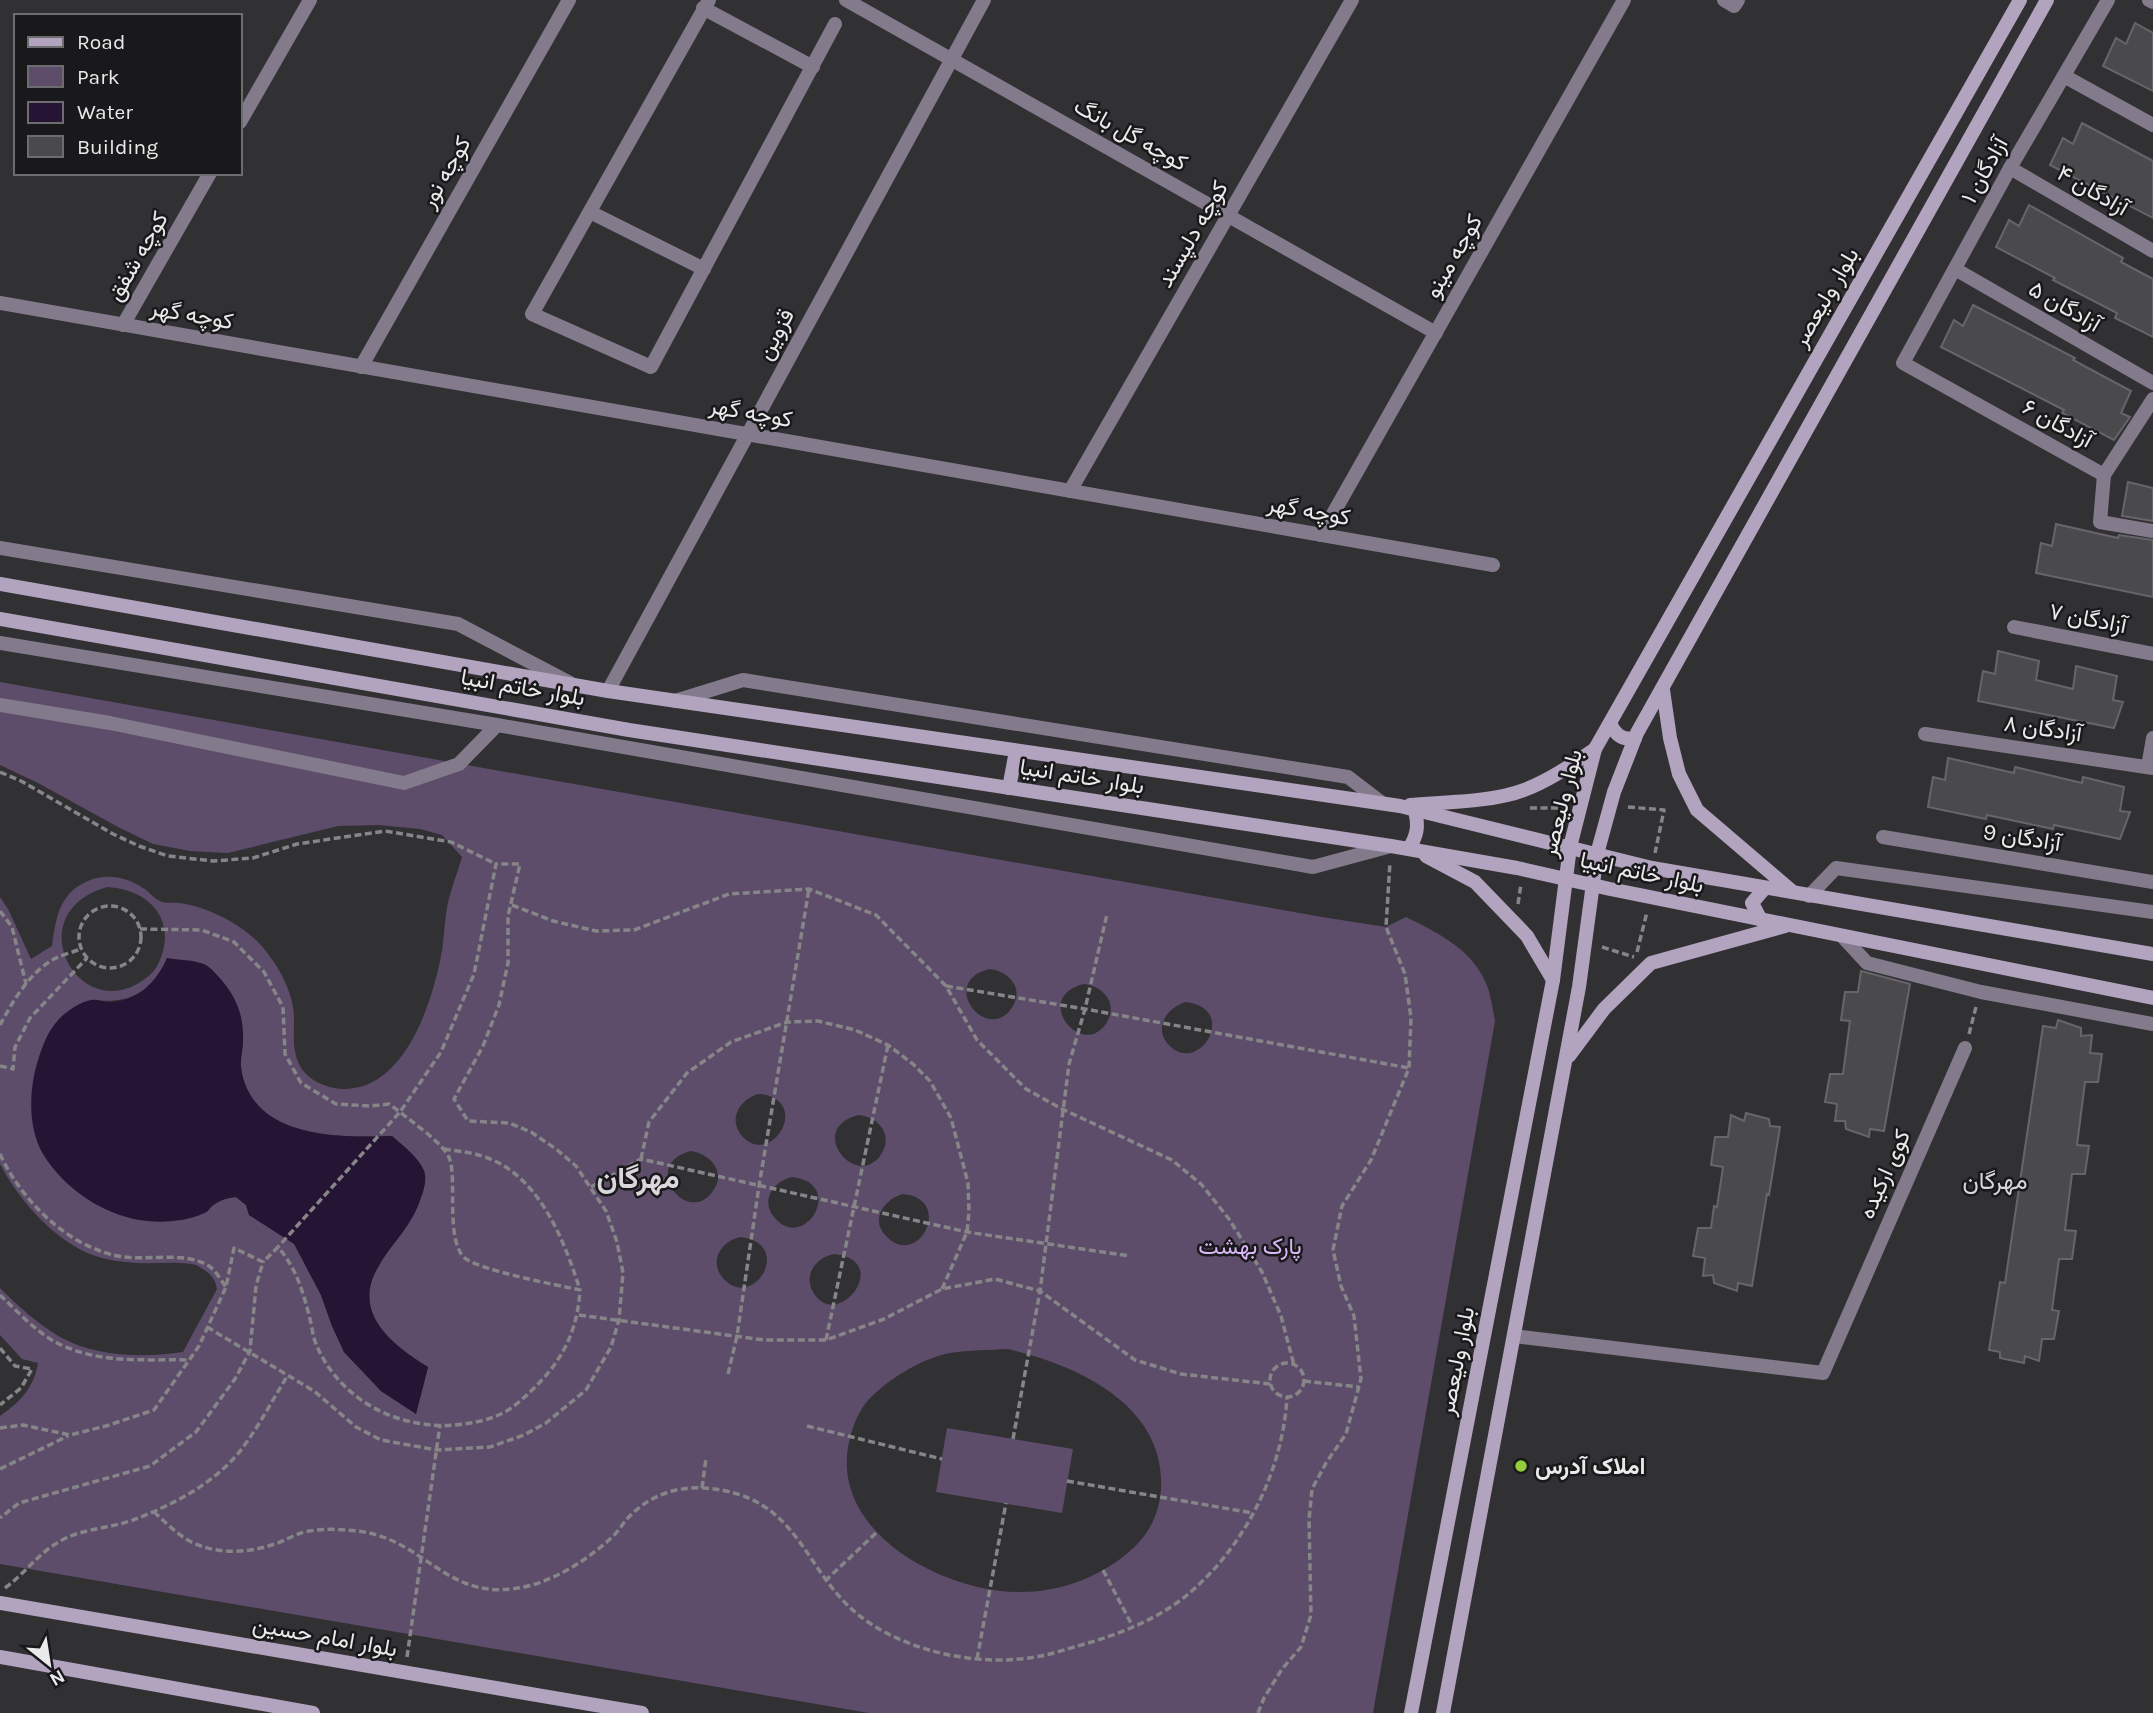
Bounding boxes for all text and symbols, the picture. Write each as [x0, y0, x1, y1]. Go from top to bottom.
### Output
legend [14, 14, 242, 175]
text: Road [77, 30, 125, 54]
text: Park [77, 65, 120, 89]
street label: کوچه گل بانگ [1068, 92, 1192, 178]
text: Water [77, 100, 133, 124]
street label: آزادگان ۱ [1955, 131, 2015, 209]
street label: کوچه نور [414, 132, 478, 215]
text: Building [77, 135, 158, 159]
street label: آزادگان ۴ [2052, 159, 2135, 223]
street label: کوچه دلپسند [1151, 176, 1236, 293]
street label: کوچه شفق [101, 207, 176, 307]
street label: کوچه مینو [1419, 210, 1490, 304]
street label: بلوار ولیعصر [1786, 243, 1865, 353]
street label: آزادگان ۵ [2023, 275, 2107, 339]
street label: کوچه گهر [147, 294, 236, 337]
street label: قزوین [751, 304, 801, 365]
street label: کوچه گهر [706, 392, 795, 435]
street label: آزادگان ۶ [2017, 393, 2099, 455]
street label: کوچه گهر [1264, 490, 1353, 533]
street label: آزادگان ۷ [2047, 598, 2131, 641]
street label: بلوار خاتم انبیا [458, 663, 587, 713]
street label: آزادگان ۸ [2002, 710, 2085, 749]
street label: بلوار ولیعصر [1535, 746, 1589, 861]
street label: بلوار خاتم انبیا [1018, 753, 1146, 801]
street label: آزادگان 9 [1981, 818, 2064, 858]
street label: بلوار خاتم انبیا [1577, 846, 1706, 900]
street label: کوی ارکیده [1853, 1125, 1917, 1223]
district label: مهرگان [596, 1160, 680, 1196]
district label: مهرگان [1963, 1167, 2027, 1196]
park label: پارک بهشت [1198, 1233, 1302, 1262]
street label: بلوار ولیعصر [1433, 1305, 1481, 1419]
place label: املاک آدرس [1535, 1453, 1646, 1481]
marker: املاک آدرس [1513, 1458, 1529, 1474]
street label: بلوار امام حسین [250, 1610, 399, 1663]
north arrow [14, 1629, 84, 1699]
text: N [46, 1665, 68, 1691]

